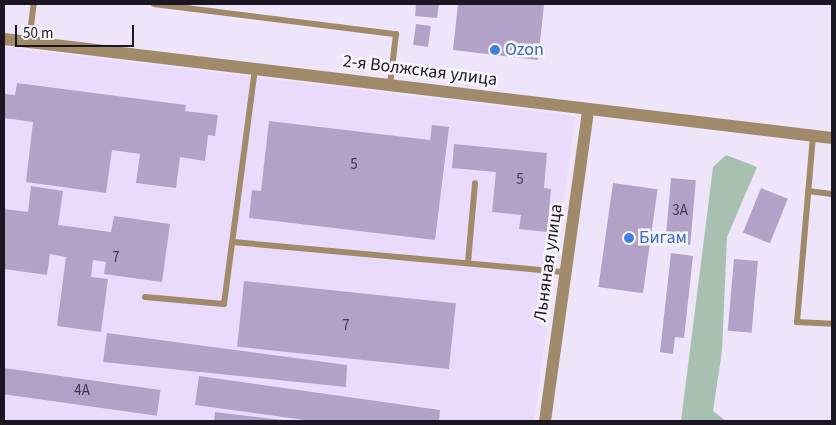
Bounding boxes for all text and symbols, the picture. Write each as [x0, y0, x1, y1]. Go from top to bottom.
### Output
scale bar [18, 15, 136, 47]
text: 50 m [23, 23, 53, 44]
place label: Ozon [505, 39, 544, 61]
marker: Ozon [489, 44, 501, 56]
street label: 2-я Волжская улица [342, 51, 498, 91]
house number: 5 [350, 156, 358, 174]
house number: 5 [516, 171, 524, 189]
house number: 3А [672, 202, 688, 220]
street label: Льняная улица [530, 203, 568, 323]
place label: Бигам [639, 227, 687, 249]
marker: Бигам [623, 232, 635, 244]
house number: 7 [112, 249, 120, 267]
house number: 7 [342, 317, 350, 335]
house number: 4А [74, 382, 90, 400]

